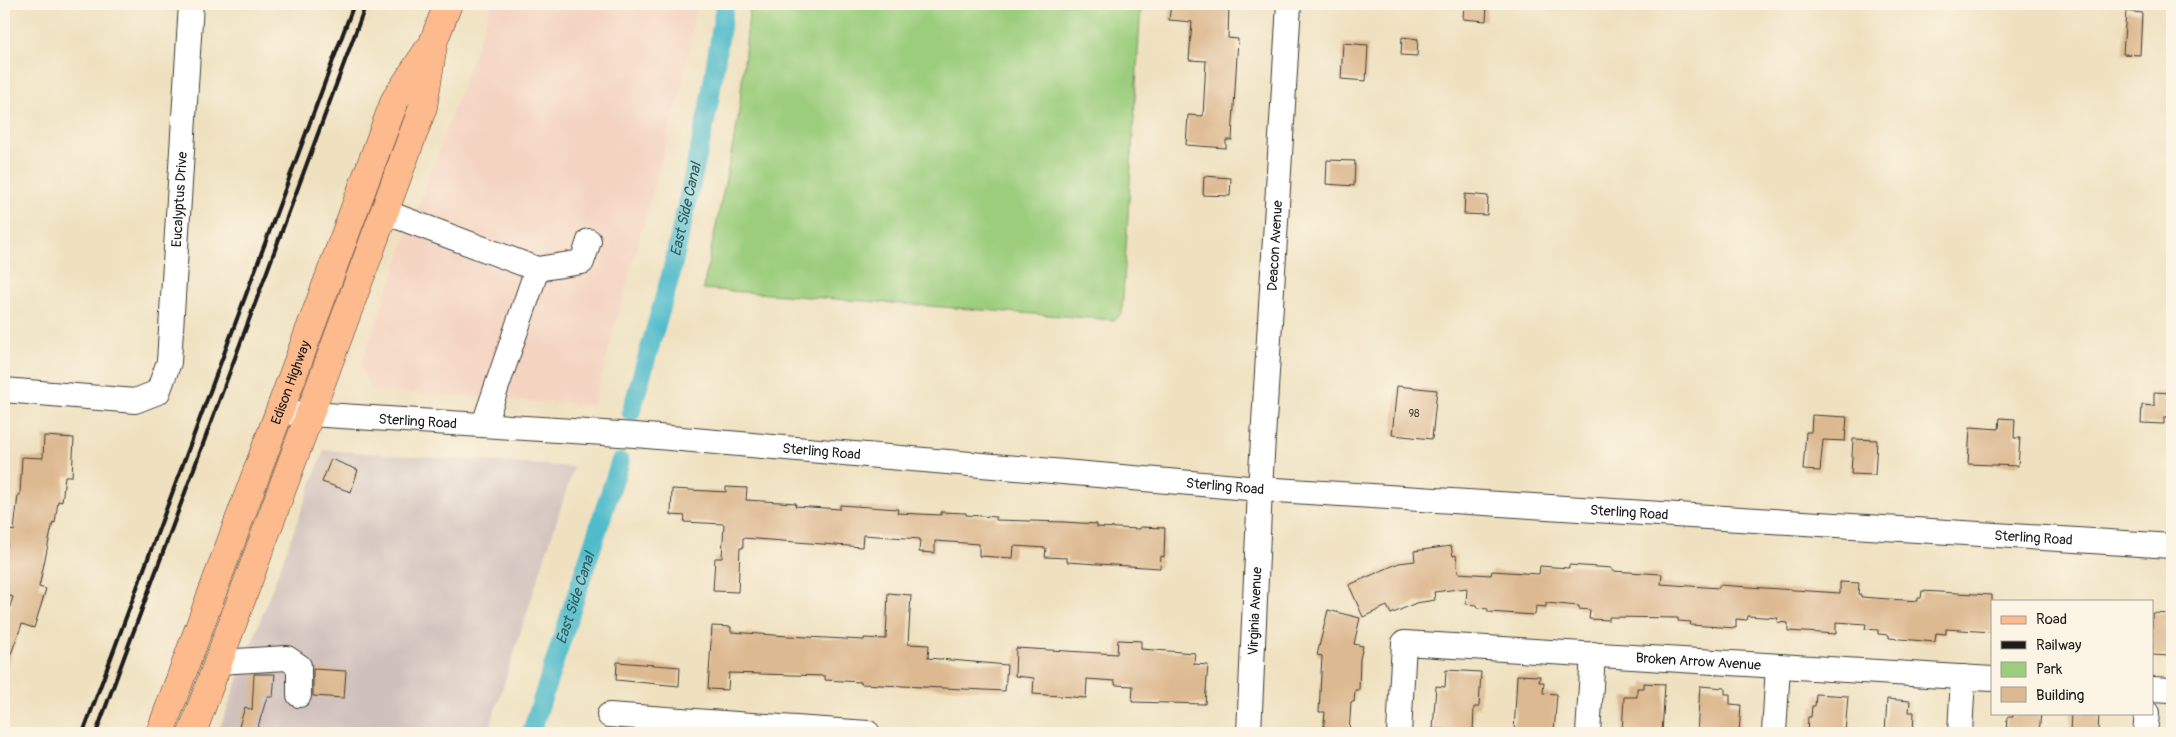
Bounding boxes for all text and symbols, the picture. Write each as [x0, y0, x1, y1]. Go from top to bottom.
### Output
street label: Eucalyptus Drive [168, 151, 190, 248]
water label: East Side Canal [666, 159, 706, 258]
street label: Deacon Avenue [1263, 200, 1286, 291]
street label: Edison Highway [267, 338, 314, 427]
house number: 98 [1408, 407, 1420, 420]
street label: Sterling Road [378, 410, 458, 432]
street label: Sterling Road [782, 439, 862, 463]
street label: Sterling Road [1185, 474, 1265, 498]
street label: Sterling Road [1590, 501, 1669, 523]
street label: Sterling Road [1994, 526, 2073, 548]
water label: East Side Canal [551, 549, 600, 646]
street label: Virginia Avenue [1244, 567, 1265, 656]
legend [1991, 600, 2154, 714]
text: Road [2036, 610, 2067, 629]
text: Railway [2036, 636, 2082, 655]
street label: Broken Arrow Avenue [1635, 649, 1762, 673]
text: Park [2036, 660, 2063, 679]
text: Building [2036, 686, 2084, 705]

